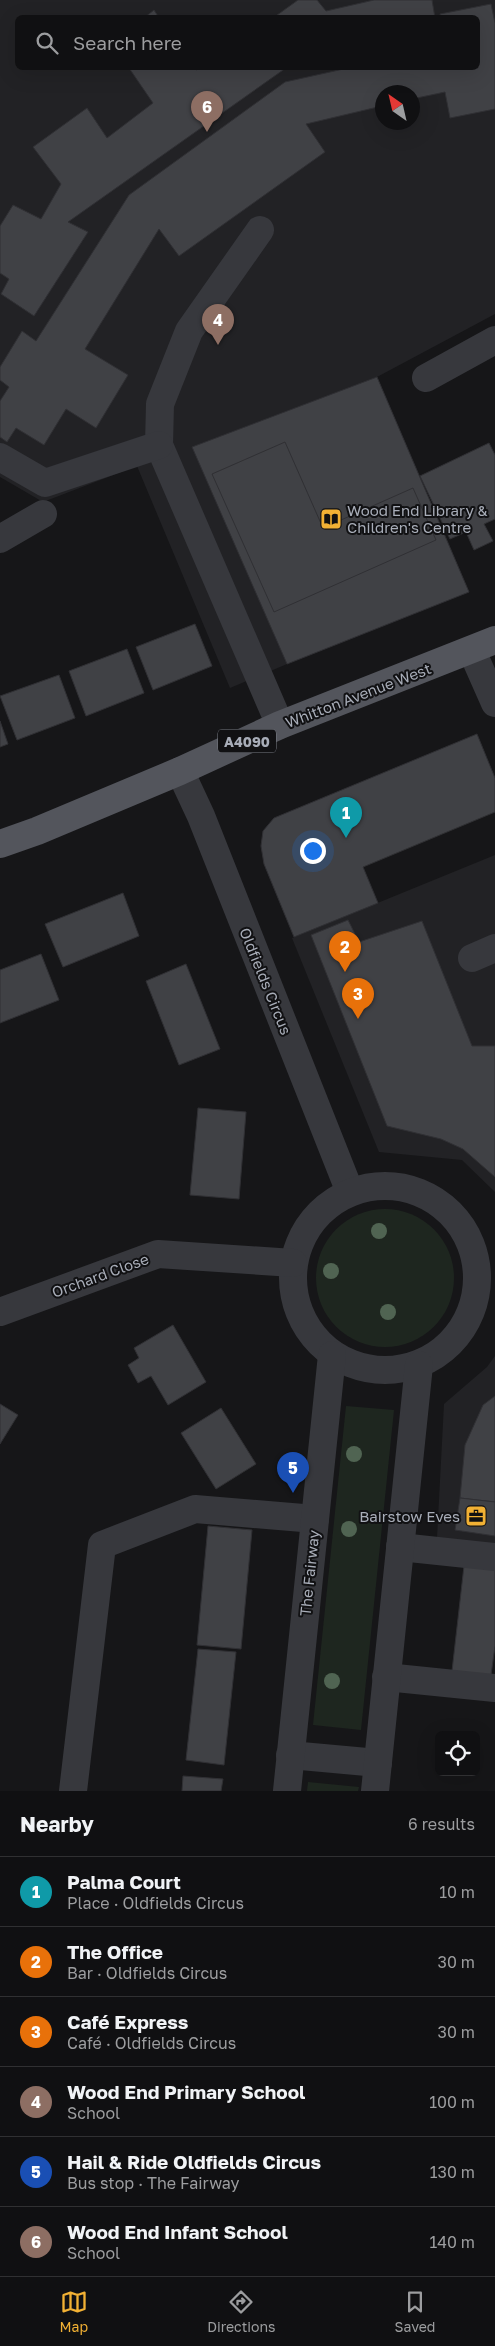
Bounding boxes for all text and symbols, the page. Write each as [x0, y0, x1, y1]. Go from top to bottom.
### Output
search box [15, 15, 480, 70]
icon: search [33, 29, 61, 57]
text: Search here [73, 31, 182, 54]
north arrow [375, 85, 420, 130]
pin: 6 [191, 91, 223, 132]
pin: 4 [202, 304, 234, 345]
place label: Wood End Library & Children's Centre [347, 501, 488, 536]
library icon: Wood End Library & Children's Centre [319, 507, 343, 531]
street label: Whitton Avenue West [283, 659, 433, 731]
road number: A4090 [218, 729, 276, 752]
pin: 1 [330, 797, 362, 838]
your location [300, 838, 326, 864]
street label: Oldfields Circus [236, 925, 296, 1037]
pin: 2 [329, 931, 361, 972]
pin: 3 [342, 978, 374, 1019]
street label: Orchard Close [49, 1249, 151, 1301]
pin: 5 [277, 1452, 309, 1493]
office icon: Bairstow Eves [464, 1504, 488, 1528]
place label: Bairstow Eves [359, 1507, 460, 1525]
street label: The Fairway [296, 1528, 323, 1617]
map controls [435, 1731, 480, 1776]
button: locate [435, 1731, 480, 1776]
text: Nearby [20, 1811, 94, 1837]
text: 6 results [408, 1814, 475, 1834]
text: Palma Court [67, 1870, 181, 1893]
text: 1 [32, 1882, 40, 1902]
text: 10 m [439, 1882, 475, 1902]
text: Place · Oldfields Circus [67, 1893, 244, 1913]
text: The Office [67, 1940, 163, 1963]
text: 2 [31, 1952, 41, 1972]
text: 30 m [438, 1952, 475, 1972]
text: Bar · Oldfields Circus [67, 1963, 227, 1983]
text: Café Express [67, 2010, 189, 2033]
text: 3 [31, 2022, 41, 2042]
text: 30 m [438, 2022, 475, 2042]
text: Café · Oldfields Circus [67, 2033, 236, 2053]
text: Wood End Primary School [67, 2080, 305, 2103]
text: 4 [31, 2092, 41, 2112]
text: 100 m [429, 2092, 475, 2112]
text: School [67, 2103, 120, 2123]
text: Hail & Ride Oldfields Circus [67, 2150, 321, 2173]
text: 5 [31, 2162, 41, 2182]
text: 130 m [430, 2162, 475, 2182]
text: Bus stop · The Fairway [67, 2173, 239, 2193]
text: Wood End Infant School [67, 2220, 288, 2243]
text: 6 [31, 2232, 41, 2252]
text: 140 m [429, 2232, 475, 2252]
text: School [67, 2243, 120, 2263]
tab: Map [60, 2288, 88, 2335]
tab: Directions [207, 2288, 276, 2335]
tab: Saved [395, 2288, 435, 2335]

